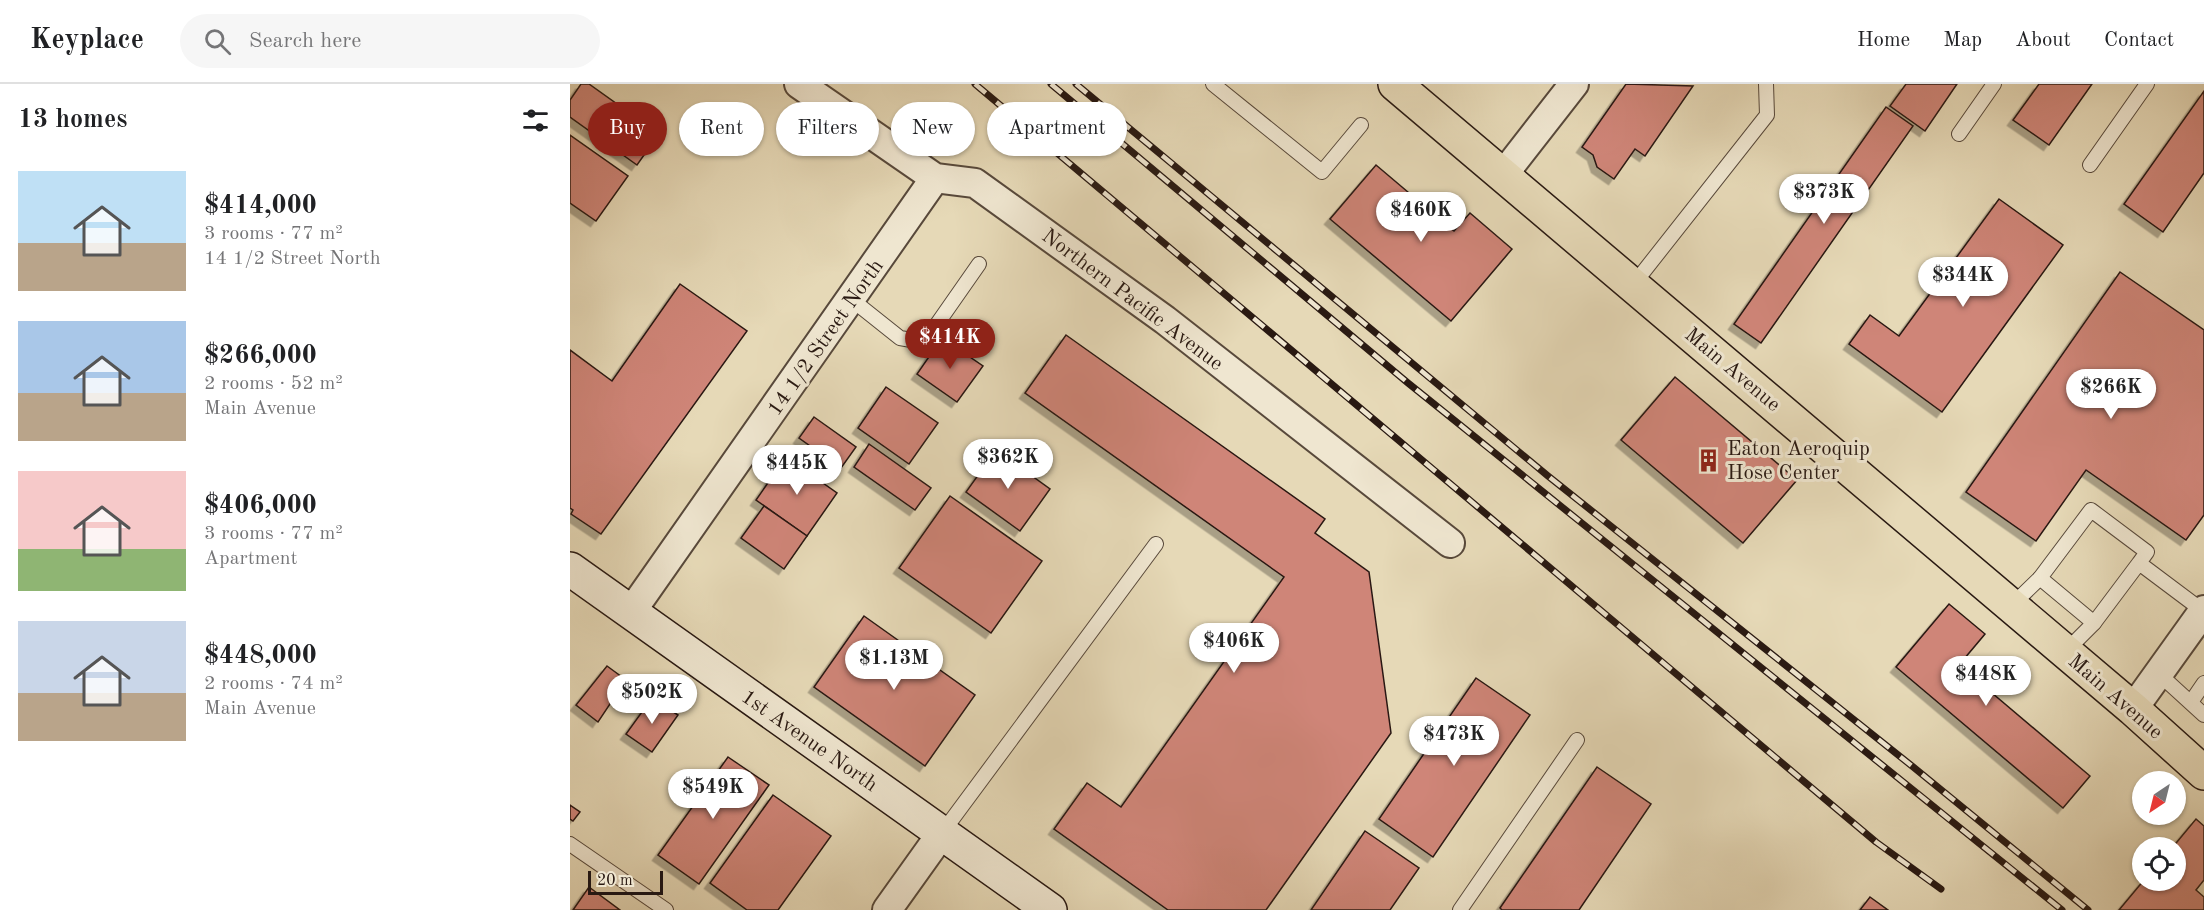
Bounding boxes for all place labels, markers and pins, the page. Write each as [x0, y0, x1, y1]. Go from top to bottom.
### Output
pin: $373K [1782, 174, 1866, 225]
pin: $460K [1379, 192, 1463, 243]
pin: $344K [1921, 257, 2005, 308]
pin: $414K [908, 319, 992, 370]
pin: $266K [2069, 369, 2153, 420]
pin: $362K [966, 439, 1050, 490]
place label: Eaton Aeroquip Hose Center [1727, 439, 1870, 484]
pin: $445K [755, 445, 839, 496]
building icon: Eaton Aeroquip Hose Center [1696, 447, 1722, 473]
pin: $406K [1192, 623, 1276, 674]
pin: $1.13M [845, 640, 943, 691]
pin: $448K [1944, 656, 2028, 707]
pin: $502K [610, 674, 694, 725]
pin: $473K [1412, 716, 1496, 767]
pin: $549K [671, 769, 755, 820]

